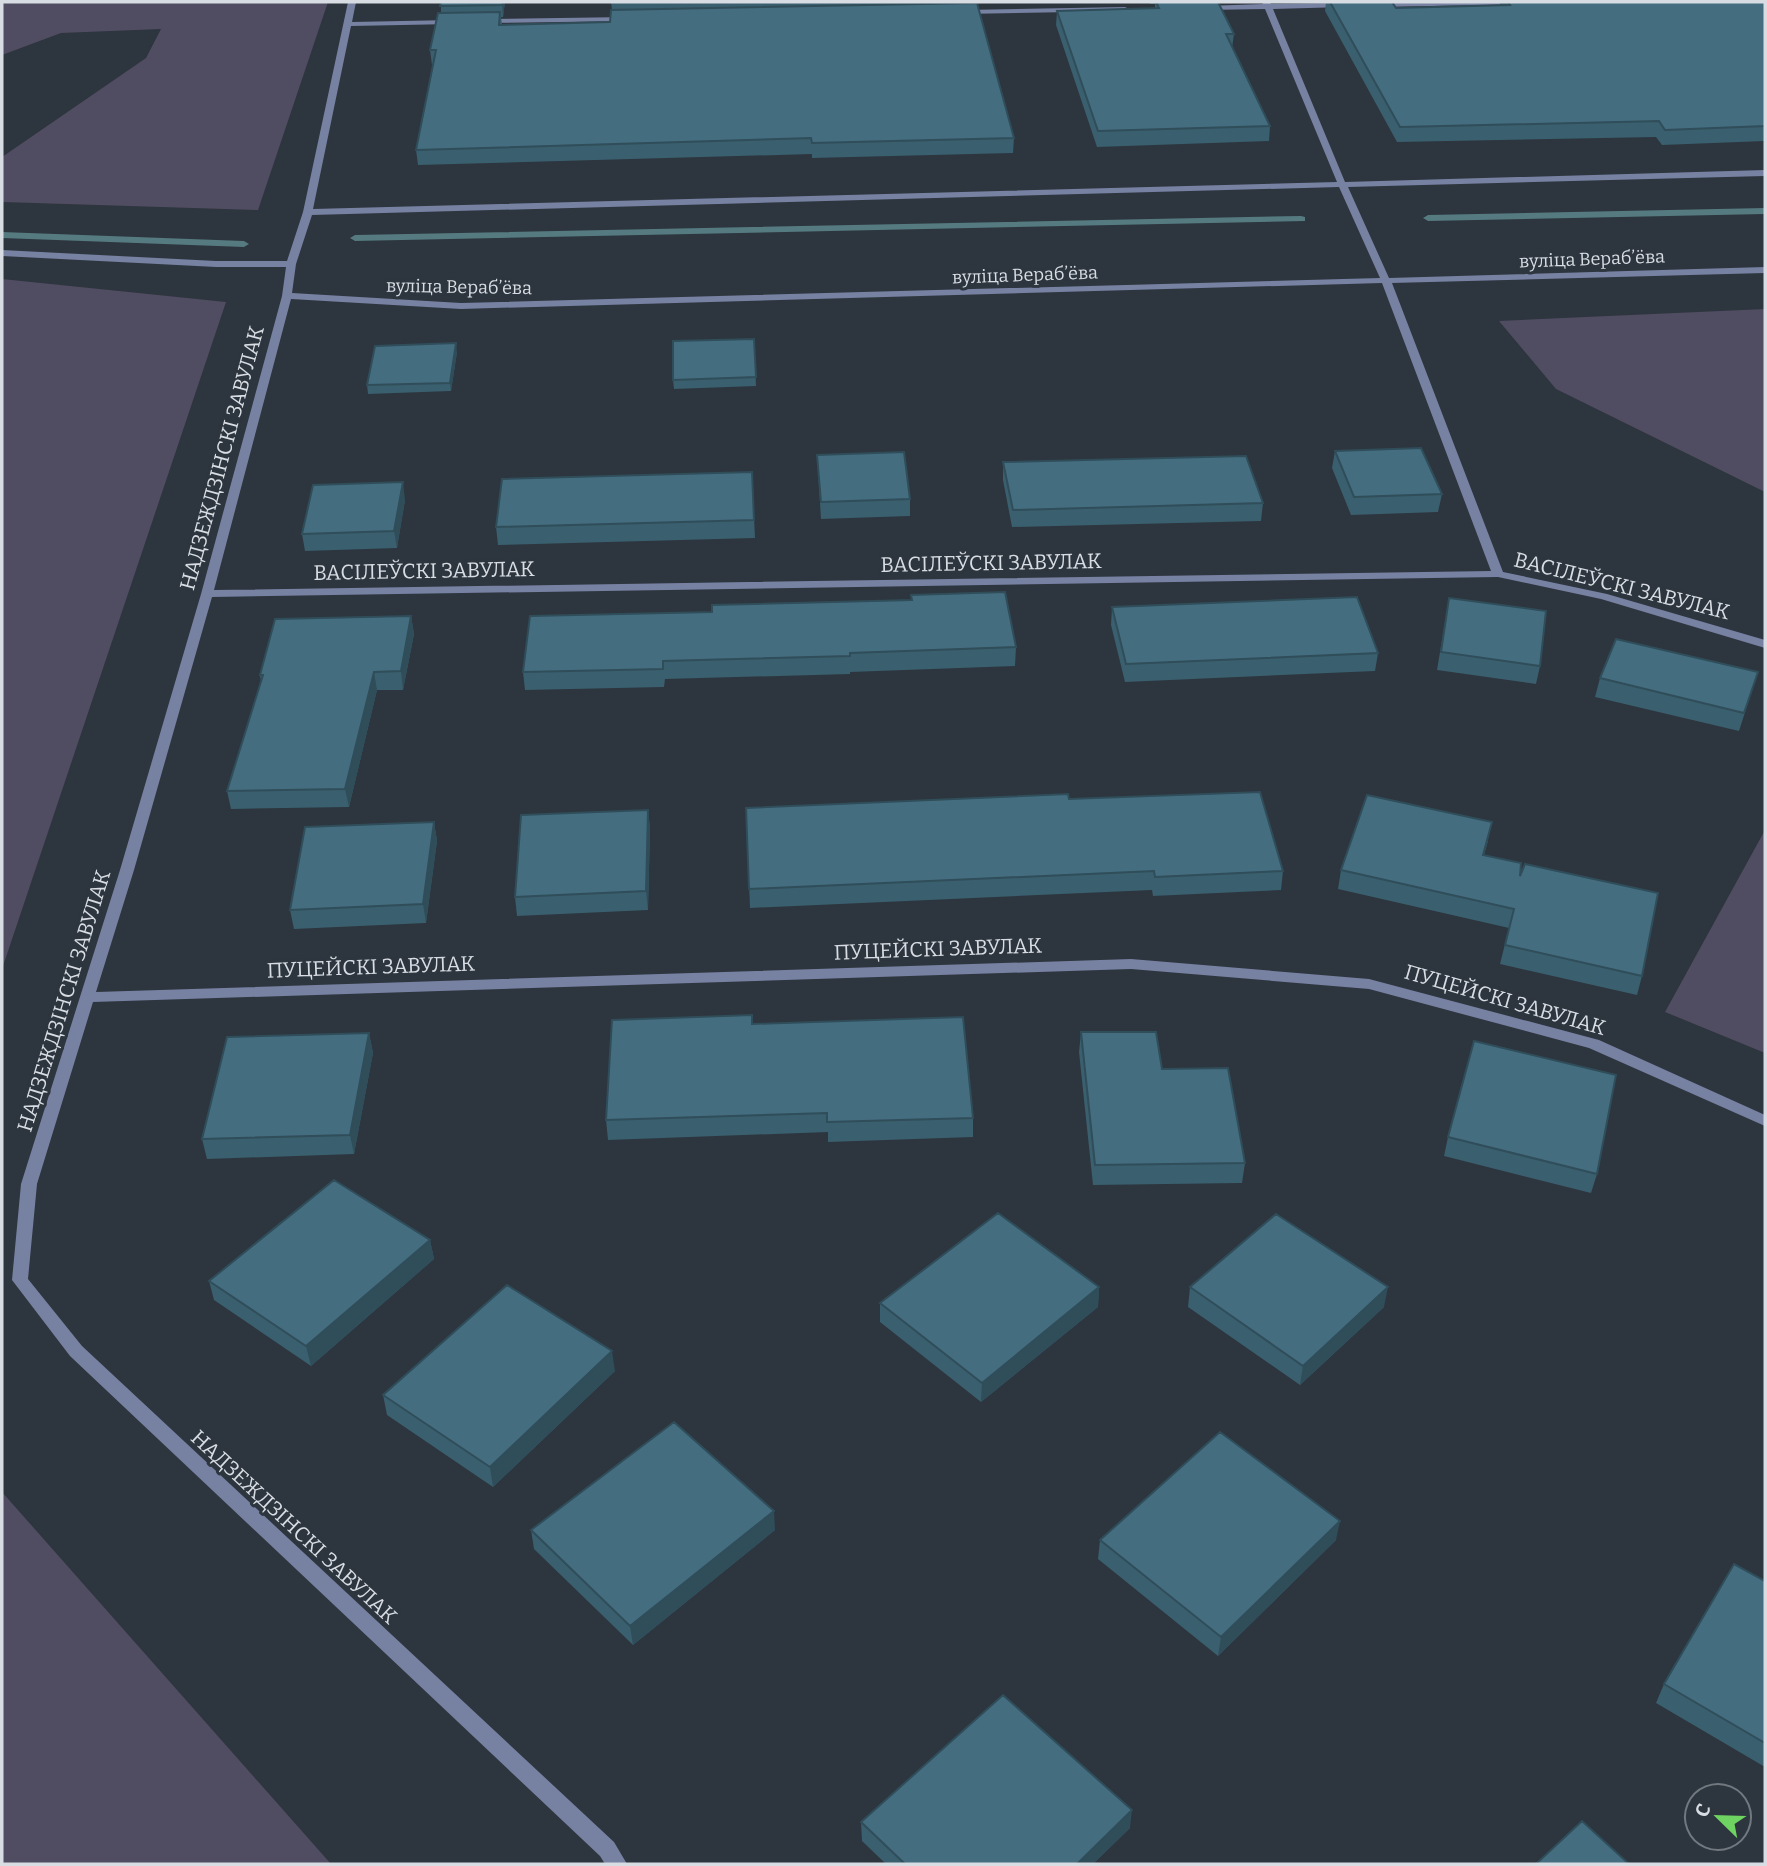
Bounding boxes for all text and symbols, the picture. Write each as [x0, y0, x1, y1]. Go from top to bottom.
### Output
street label: вуліца Верабʼёва [1519, 245, 1665, 273]
street label: вуліца Верабʼёва [952, 261, 1098, 289]
street label: вуліца Верабʼёва [386, 275, 532, 299]
street label: НАДЗЕЖДЗІНСКІ ЗАВУЛАК [174, 323, 270, 593]
street label: ВАСІЛЕЎСКІ ЗАВУЛАК [1511, 547, 1733, 625]
street label: ВАСІЛЕЎСКІ ЗАВУЛАК [880, 548, 1102, 578]
street label: ВАСІЛЕЎСКІ ЗАВУЛАК [313, 556, 535, 586]
street label: НАДЗЕЖДЗІНСКІ ЗАВУЛАК [12, 867, 116, 1135]
street label: ПУЦЕЙСКІ ЗАВУЛАК [833, 932, 1043, 966]
street label: ПУЦЕЙСКІ ЗАВУЛАК [266, 950, 476, 984]
street label: ПУЦЕЙСКІ ЗАВУЛАК [1401, 959, 1609, 1041]
street label: НАДЗЕЖДЗІНСКІ ЗАВУЛАК [185, 1425, 403, 1630]
north arrow [1683, 1782, 1753, 1852]
text: С [1690, 1801, 1716, 1821]

